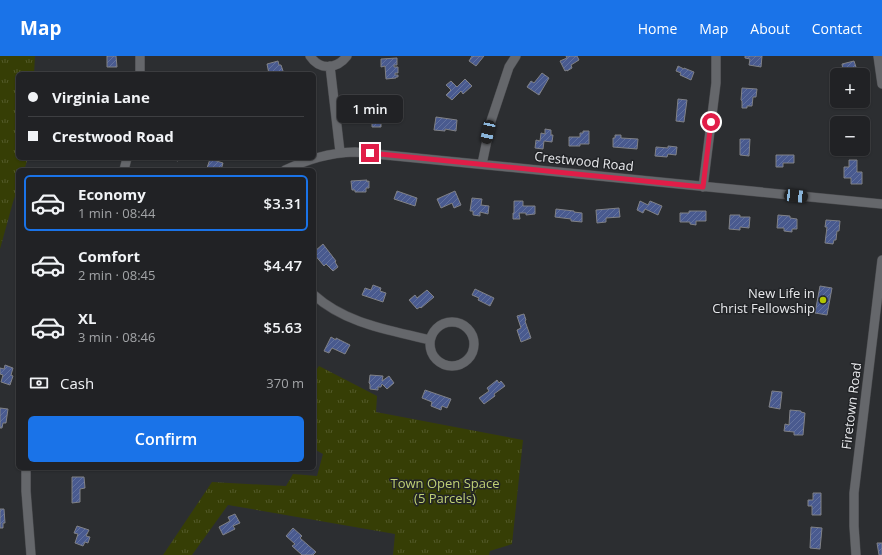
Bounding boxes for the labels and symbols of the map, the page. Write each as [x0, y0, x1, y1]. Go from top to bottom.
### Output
callout: 1 min [337, 95, 403, 123]
route start [702, 113, 720, 131]
car [480, 119, 496, 145]
route end [361, 144, 379, 162]
street label: Crestwood Road [533, 147, 635, 175]
car [783, 189, 809, 203]
place label: New Life in Christ Fellowship [712, 284, 815, 317]
marker: New Life in Christ Fellowship [818, 295, 828, 305]
street label: Firetown Road [837, 361, 865, 451]
park label: Town Open Space (5 Parcels) [391, 474, 499, 507]

